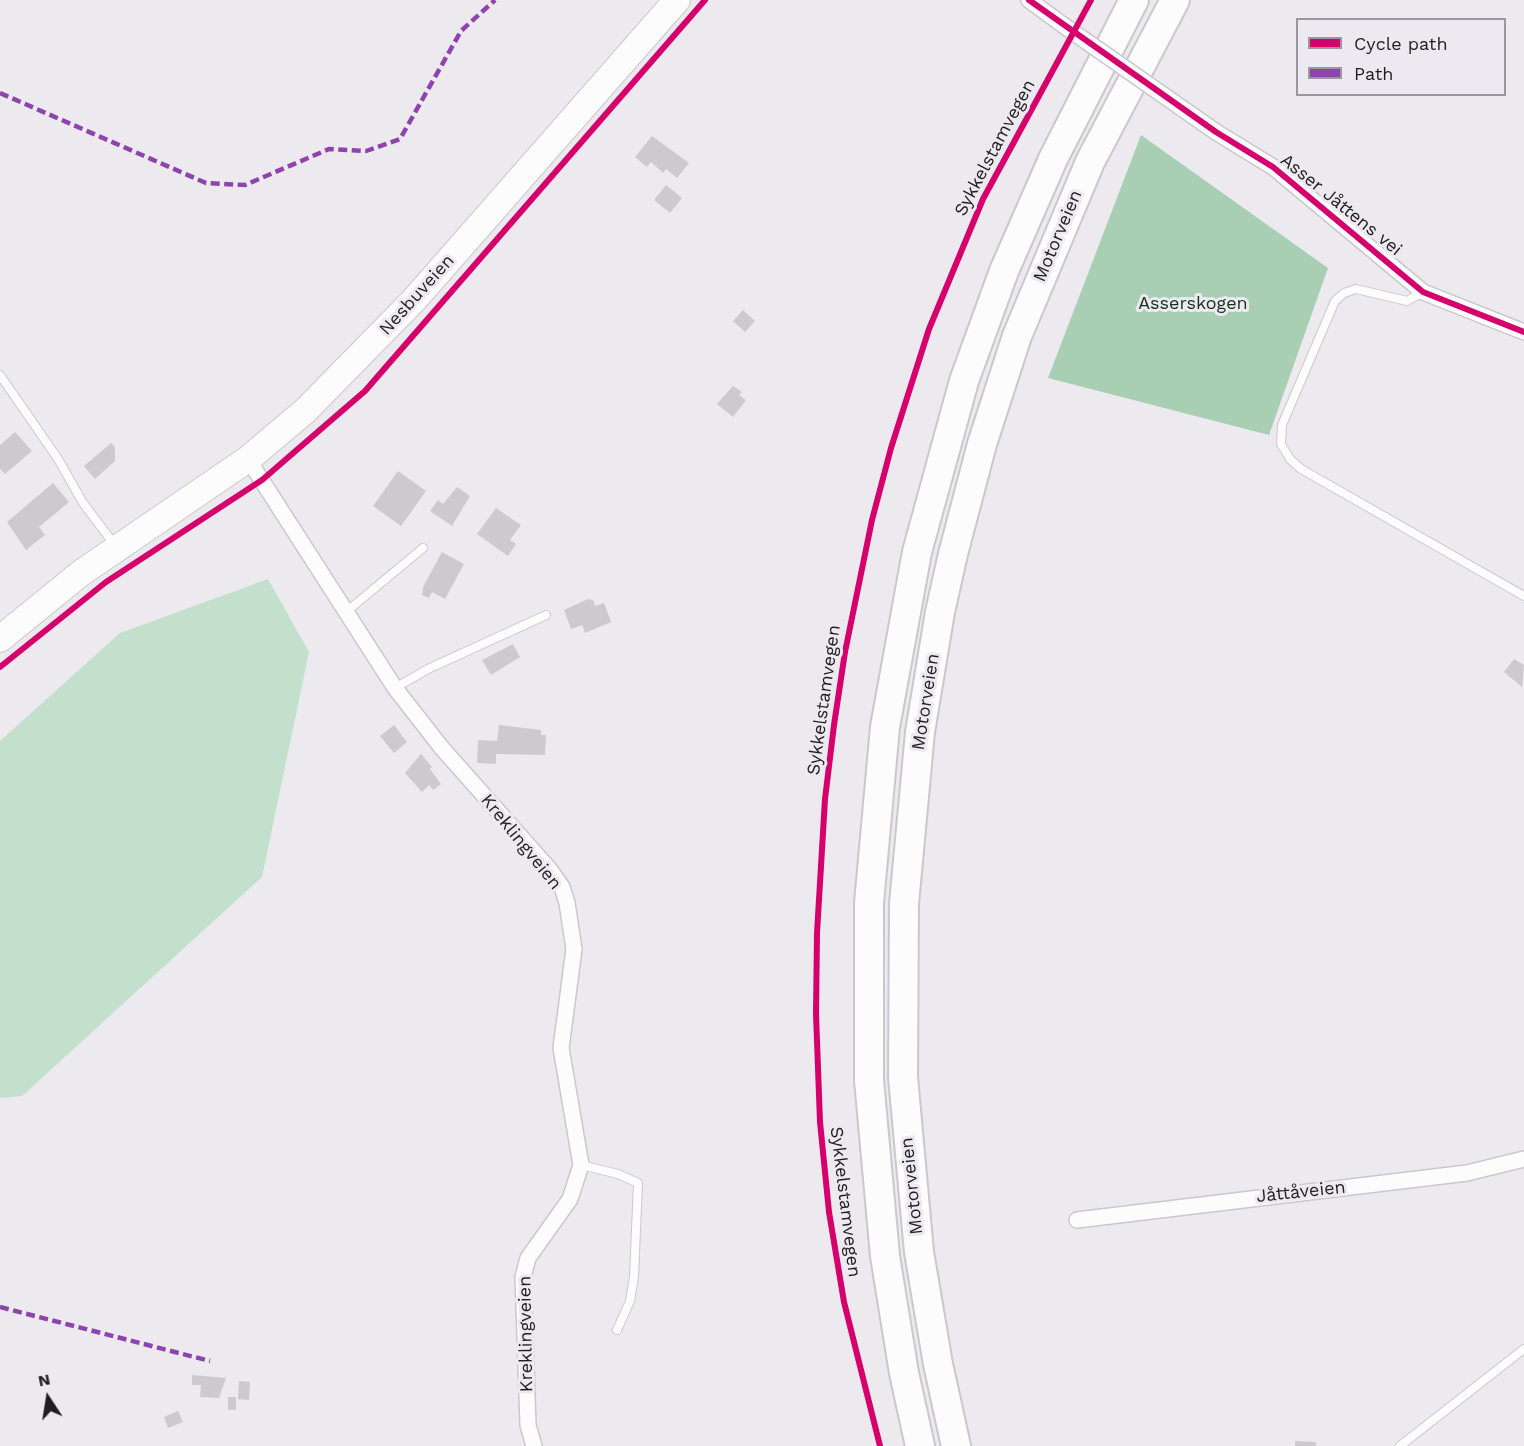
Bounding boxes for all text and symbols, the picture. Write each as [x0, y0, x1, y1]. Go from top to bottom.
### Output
legend [1296, 18, 1506, 96]
text: Cycle path [1354, 33, 1448, 54]
text: Path [1354, 63, 1394, 84]
street label: Sykkelstamvegen [950, 76, 1040, 220]
street label: Asser Jåttens vei [1276, 149, 1406, 261]
street label: Motorveien [1029, 187, 1087, 285]
street label: Nesbuveien [375, 250, 459, 340]
park label: Asserskogen [1138, 293, 1248, 315]
street label: Sykkelstamvegen [803, 624, 845, 776]
street label: Motorveien [908, 652, 944, 752]
street label: Kreklingveien [476, 790, 566, 894]
street label: Sykkelstamvegen [825, 1126, 865, 1278]
street label: Motorveien [896, 1136, 928, 1236]
street label: Jåttåveien [1255, 1177, 1347, 1207]
street label: Kreklingveien [514, 1276, 538, 1392]
north arrow [18, 1368, 78, 1428]
text: N [36, 1369, 52, 1390]

